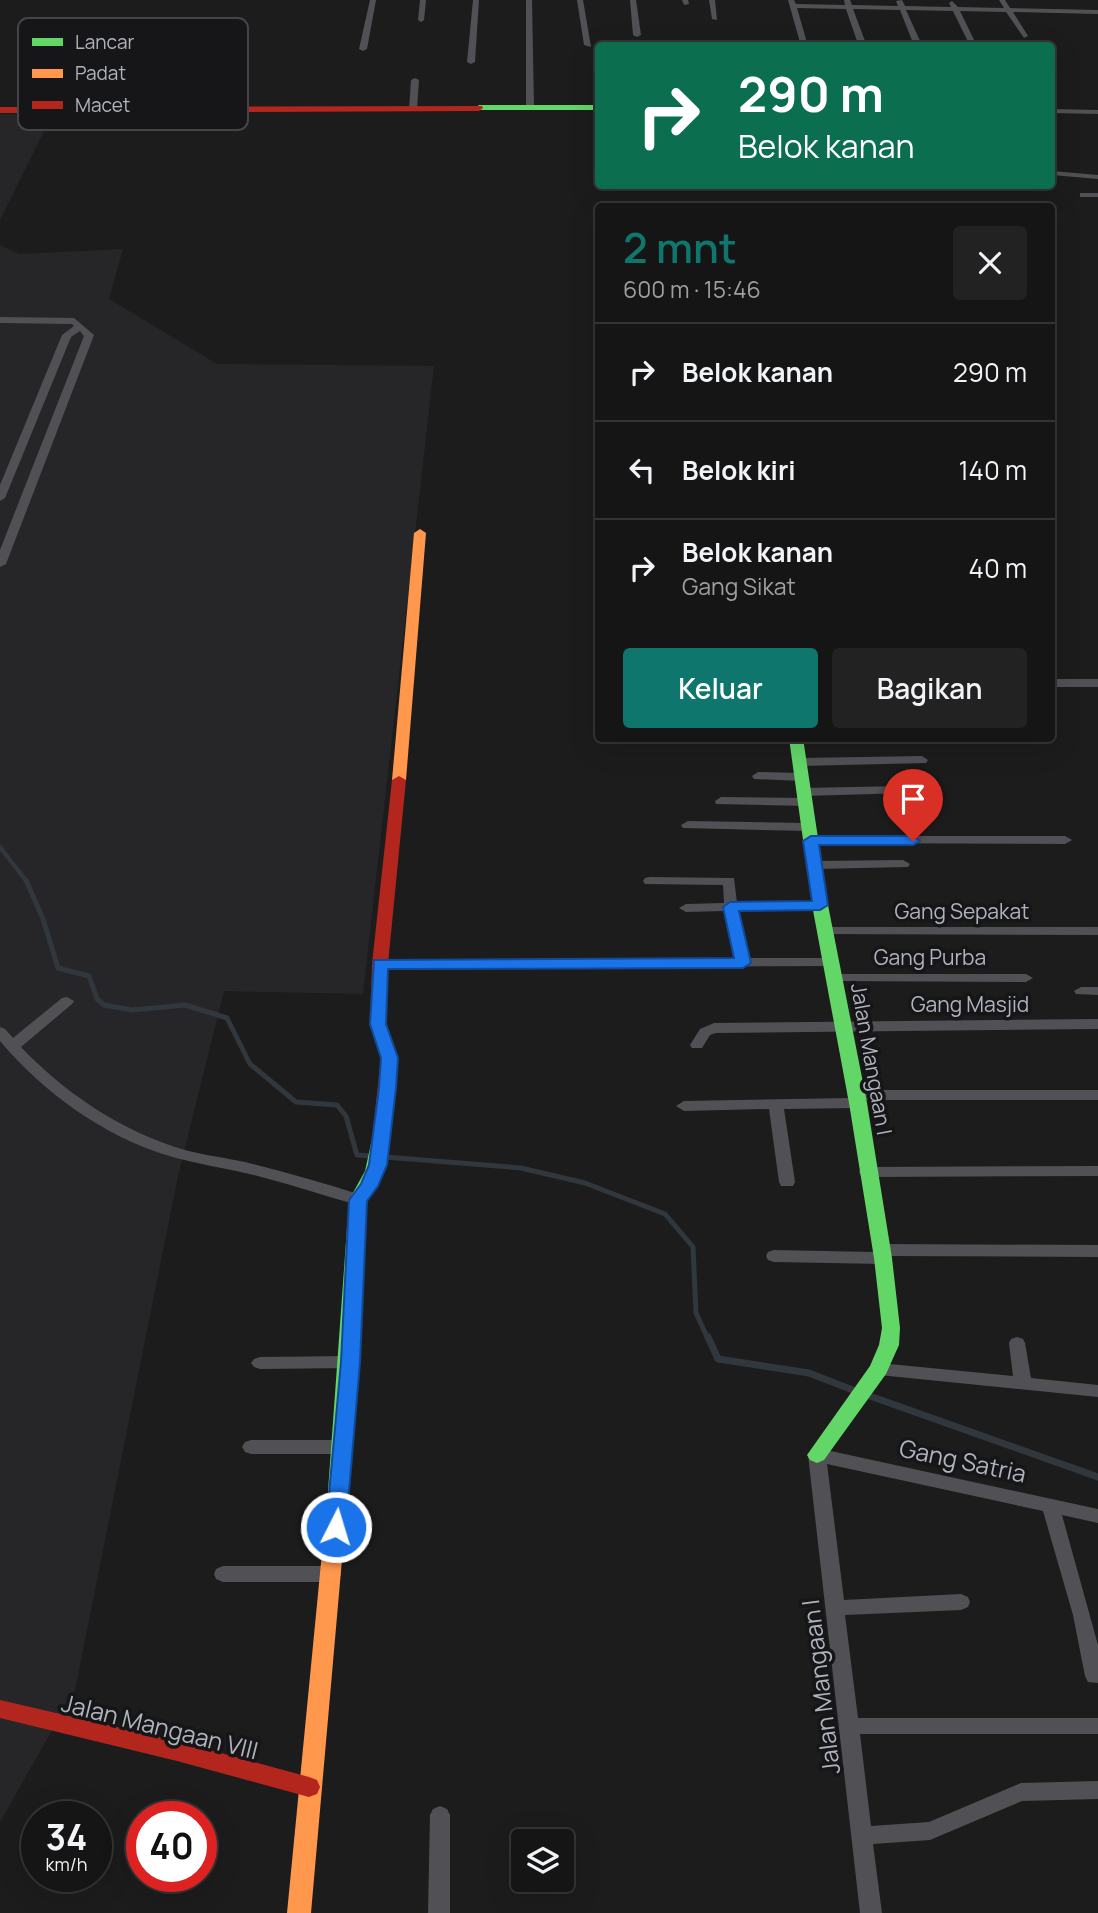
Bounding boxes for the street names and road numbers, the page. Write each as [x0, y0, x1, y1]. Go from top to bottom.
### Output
street label: Gang Sepakat [894, 897, 1030, 925]
street label: Gang Purba [874, 943, 986, 971]
street label: Jalan Mangaan I [845, 981, 899, 1137]
street label: Gang Masjid [911, 990, 1029, 1018]
street label: Gang Satria [897, 1430, 1029, 1490]
street label: Jalan Mangaan I [793, 1598, 847, 1776]
street label: Jalan Mangaan VIII [58, 1686, 262, 1766]

